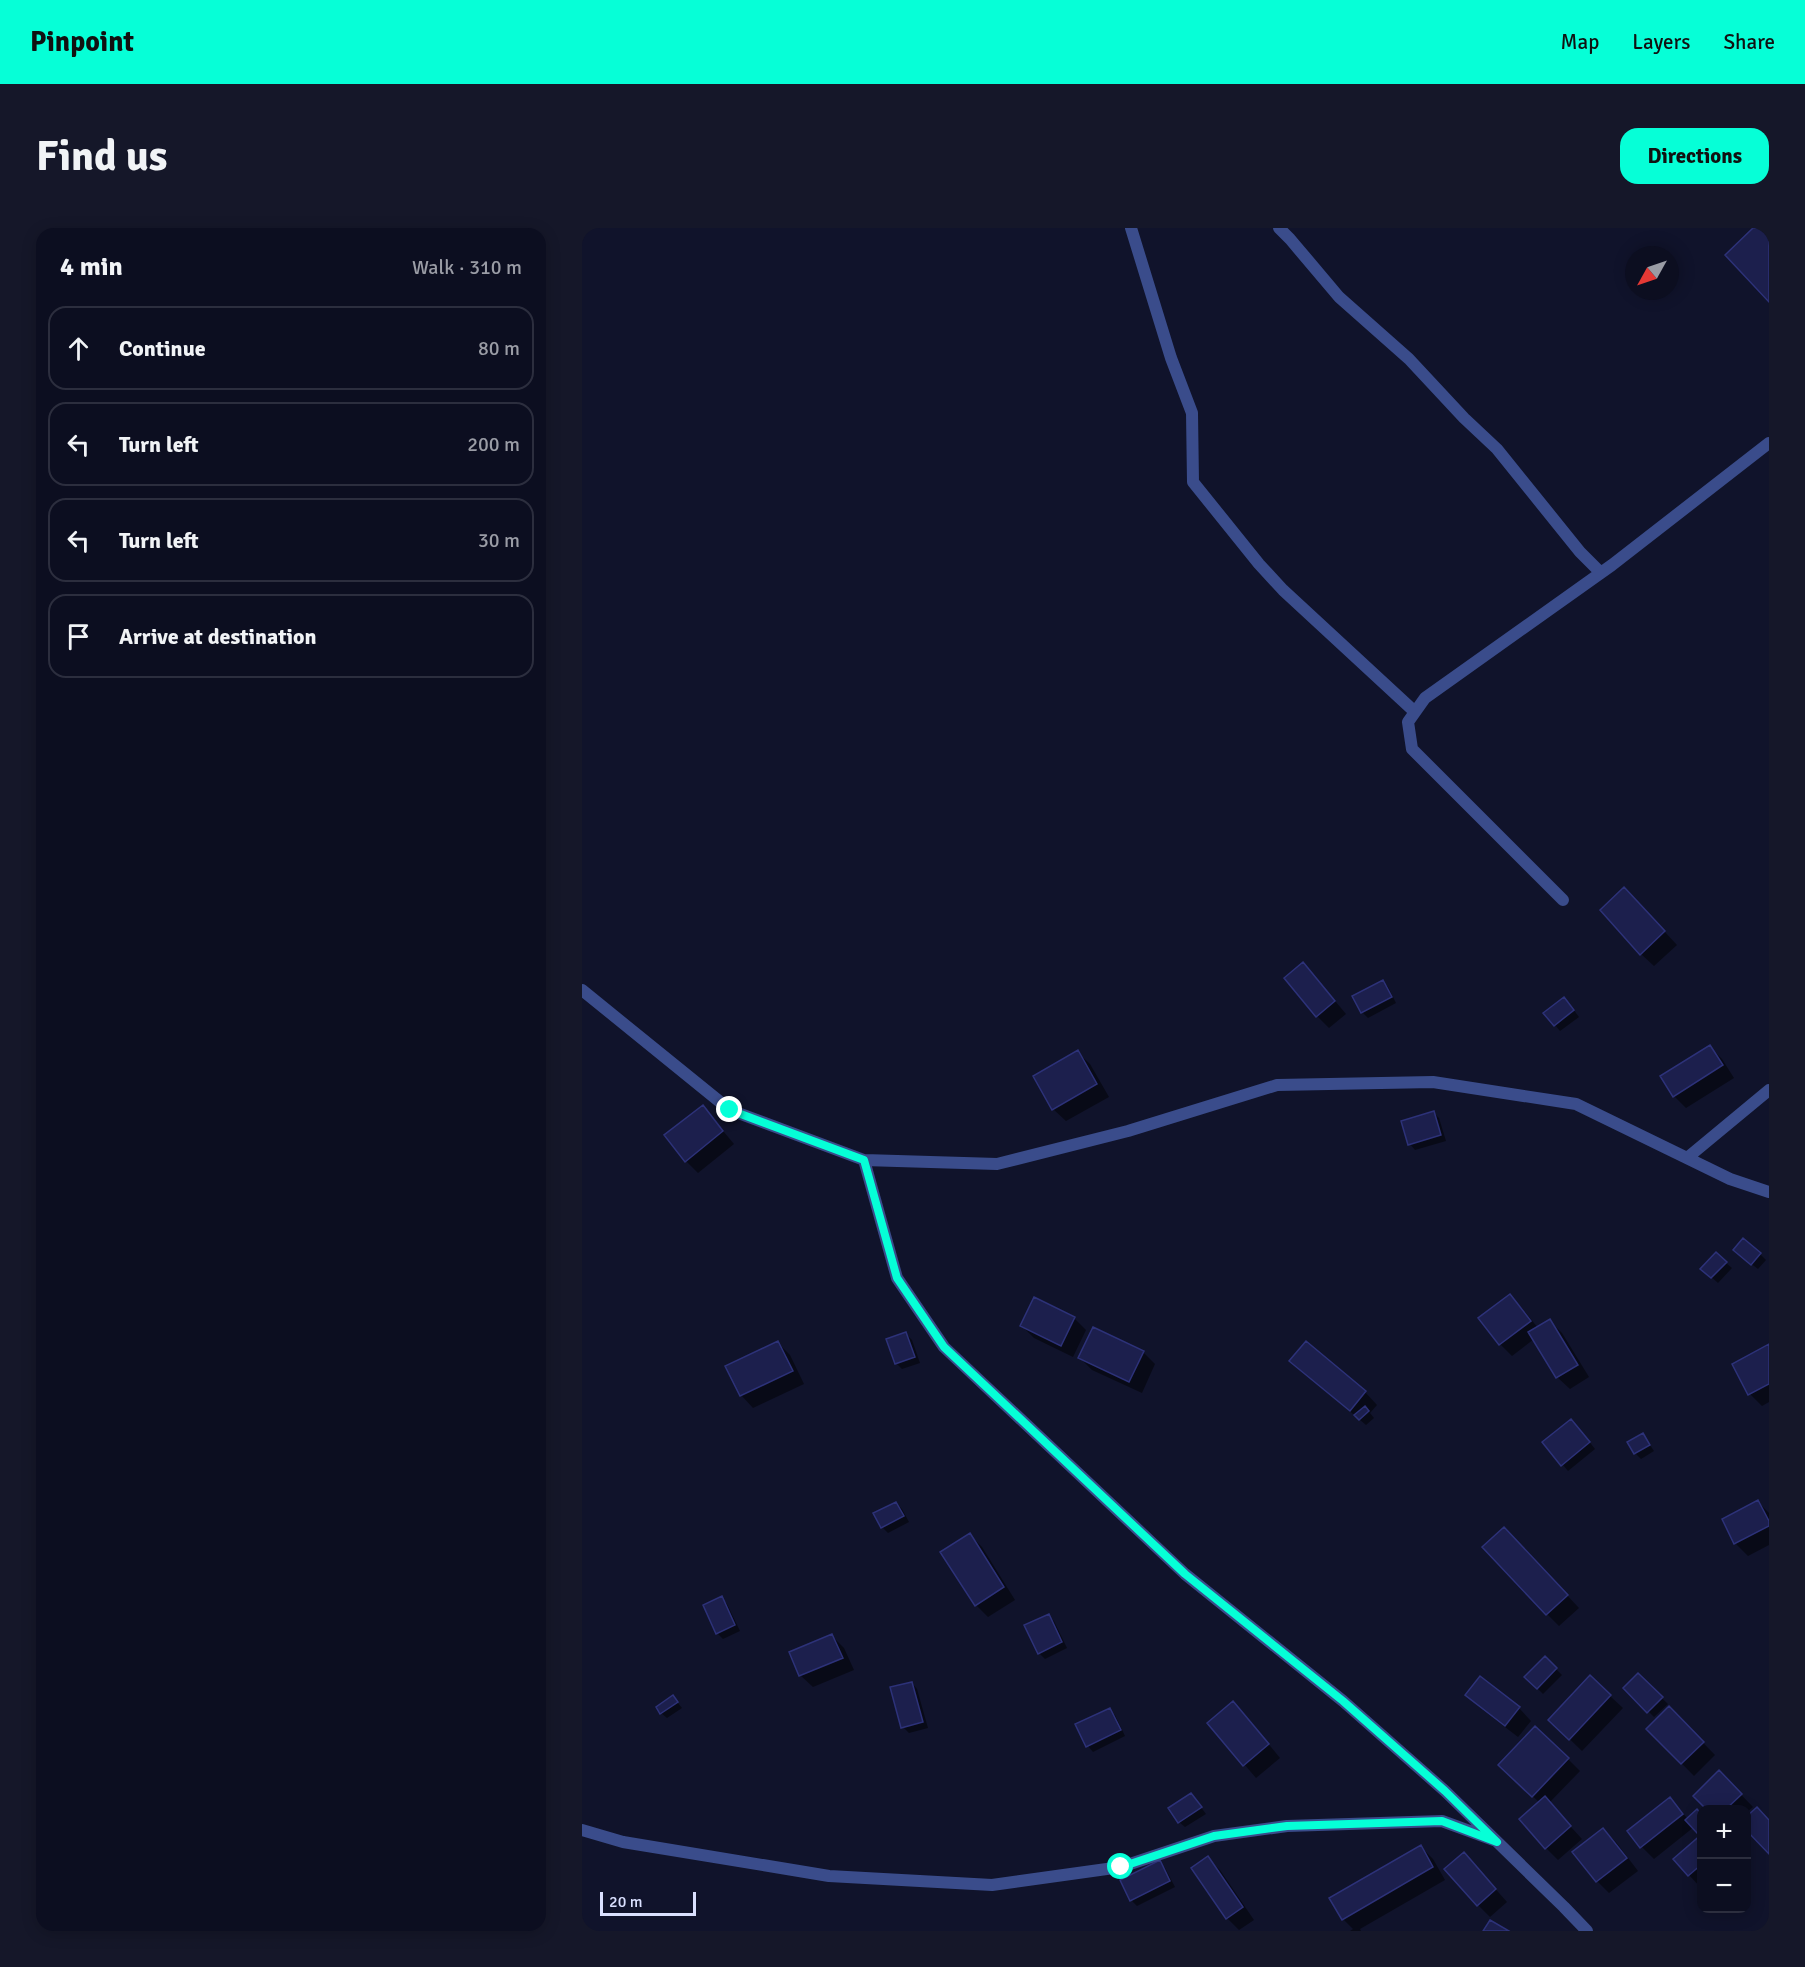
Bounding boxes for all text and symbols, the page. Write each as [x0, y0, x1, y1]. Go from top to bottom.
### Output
text: Pinpoint [30, 25, 134, 59]
text: Map [1561, 29, 1599, 55]
text: Layers [1632, 29, 1690, 55]
text: Share [1723, 29, 1775, 55]
button: Directions [1620, 128, 1769, 184]
text: Find us [36, 131, 167, 182]
north arrow [1625, 246, 1679, 300]
text: 4 min [60, 251, 123, 283]
text: Walk · 310 m [412, 255, 522, 280]
icon: ahead [62, 332, 95, 365]
text: Continue [119, 335, 206, 362]
text: 80 m [478, 336, 520, 361]
icon: left [62, 428, 95, 461]
text: Turn left [119, 431, 199, 458]
text: 200 m [467, 432, 520, 457]
icon: left [62, 524, 95, 557]
text: Turn left [119, 527, 199, 554]
text: 30 m [478, 528, 520, 553]
icon: arrive [62, 620, 95, 653]
text: Arrive at destination [119, 623, 316, 650]
route end [716, 1096, 742, 1122]
map controls [1697, 1805, 1751, 1913]
button: + [1697, 1805, 1751, 1859]
route start [1107, 1853, 1133, 1879]
button: − [1697, 1859, 1751, 1913]
scale bar [600, 1889, 696, 1916]
text: 20 m [609, 1892, 643, 1912]

